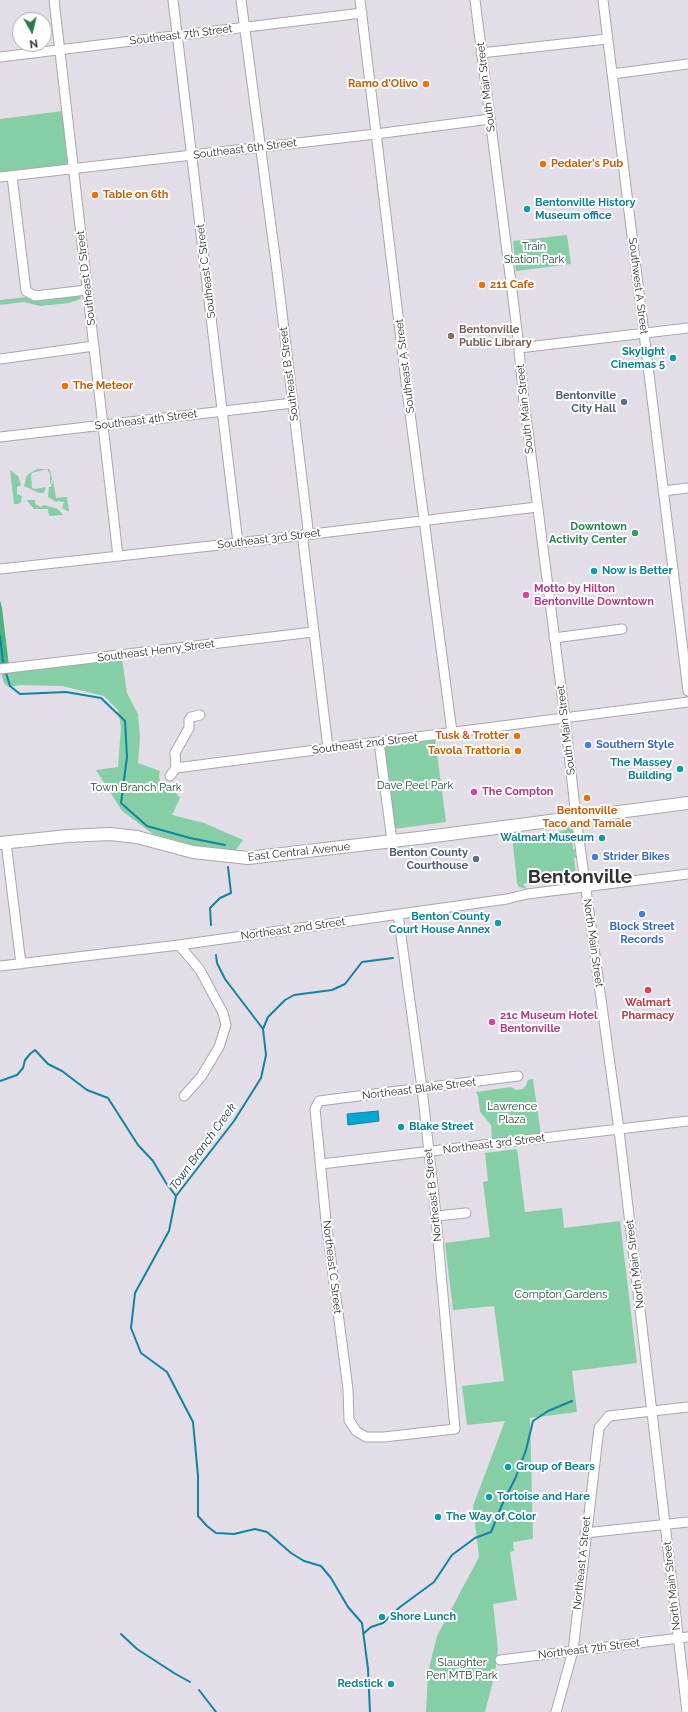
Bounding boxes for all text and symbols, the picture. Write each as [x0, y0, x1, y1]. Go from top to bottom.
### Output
north arrow [12, 12, 52, 52]
street label: Southeast 7th Street [129, 22, 233, 48]
text: N [29, 36, 39, 50]
street label: South Main Street [474, 41, 498, 133]
place label: Ramo d'Olivo [348, 77, 418, 91]
marker: Ramo d'Olivo [421, 79, 431, 89]
street label: Southeast 6th Street [193, 136, 297, 162]
place label: Pedaler's Pub [551, 157, 623, 171]
marker: Pedaler's Pub [538, 159, 548, 169]
place label: Table on 6th [103, 188, 168, 202]
marker: Table on 6th [90, 190, 100, 200]
place label: Bentonville History Museum office [535, 196, 636, 222]
marker: Bentonville History Museum office [522, 204, 532, 214]
street label: Southeast C Street [194, 223, 218, 319]
street label: Southeast D Street [74, 230, 98, 326]
street label: Southwest A Street [626, 237, 650, 335]
park label: Train Station Park [504, 240, 564, 266]
place label: 211 Cafe [490, 278, 534, 292]
marker: 211 Cafe [477, 280, 487, 290]
street label: Southeast A Street [393, 318, 417, 414]
place label: Bentonville Public Library [459, 323, 532, 349]
street label: Southeast B Street [277, 326, 301, 422]
marker: Bentonville Public Library [446, 331, 456, 341]
place label: Skylight Cinemas 5 [611, 345, 665, 371]
marker: Skylight Cinemas 5 [668, 353, 678, 363]
street label: South Main Street [514, 363, 536, 455]
place label: The Meteor [73, 379, 133, 393]
marker: The Meteor [60, 381, 70, 391]
place label: Bentonville City Hall [556, 389, 616, 415]
marker: Bentonville City Hall [619, 397, 629, 407]
street label: Southeast 4th Street [94, 407, 198, 433]
place label: Downtown Activity Center [549, 520, 627, 546]
street label: Southeast 3rd Street [217, 526, 321, 552]
marker: Downtown Activity Center [630, 528, 640, 538]
place label: Now is Better [602, 564, 673, 578]
marker: Now is Better [589, 566, 599, 576]
place label: Motto by Hilton Bentonville Downtown [534, 582, 654, 608]
marker: Motto by Hilton Bentonville Downtown [521, 590, 531, 600]
street label: Southeast Henry Street [97, 637, 215, 665]
street label: South Main Street [554, 684, 578, 776]
place label: Tusk & Trotter [435, 729, 509, 743]
street label: Southeast 2nd Street [311, 731, 419, 757]
marker: Tusk & Trotter [512, 731, 522, 741]
place label: Southern Style [596, 738, 674, 752]
marker: Southern Style [583, 740, 593, 750]
place label: Tavola Trattoria [428, 744, 510, 758]
marker: Tavola Trattoria [513, 746, 523, 756]
place label: The Massey Building [610, 756, 672, 782]
marker: The Massey Building [675, 764, 685, 774]
park label: Dave Peel Park [377, 779, 453, 793]
park label: Town Branch Park [90, 781, 182, 795]
place label: The Compton [482, 785, 553, 799]
marker: The Compton [469, 787, 479, 797]
marker: Bentonville Taco and Tamale [582, 793, 592, 803]
place label: Bentonville Taco and Tamale [542, 804, 632, 830]
place label: Walmart Museum [500, 831, 594, 845]
marker: Walmart Museum [597, 833, 607, 843]
street label: East Central Avenue [247, 840, 351, 864]
place label: Benton County Courthouse [389, 846, 468, 872]
place label: Strider Bikes [603, 850, 670, 864]
marker: Strider Bikes [590, 852, 600, 862]
marker: Benton County Courthouse [471, 854, 481, 864]
district label: Bentonville [528, 866, 632, 888]
street label: North Main Street [580, 898, 606, 988]
marker: Block Street Records [637, 909, 647, 919]
place label: Benton County Court House Annex [389, 910, 490, 936]
street label: Northeast 2nd Street [240, 915, 346, 943]
marker: Benton County Court House Annex [493, 918, 503, 928]
place label: Block Street Records [610, 920, 674, 946]
marker: Walmart Pharmacy [643, 985, 653, 995]
place label: Walmart Pharmacy [622, 996, 674, 1022]
place label: 21c Museum Hotel Bentonville [500, 1009, 597, 1035]
marker: 21c Museum Hotel Bentonville [487, 1017, 497, 1027]
street label: Northeast Blake Street [361, 1075, 477, 1103]
park label: Lawrence Plaza [487, 1100, 537, 1126]
water label: Town Branch Creek [167, 1101, 239, 1193]
place label: Blake Street [409, 1120, 474, 1134]
marker: Blake Street [396, 1122, 406, 1132]
street label: Northeast 3rd Street [442, 1131, 546, 1157]
street label: Northeast B Street [422, 1148, 444, 1242]
street label: North Main Street [623, 1219, 647, 1309]
street label: Northeast C Street [320, 1220, 344, 1314]
park label: Compton Gardens [515, 1288, 607, 1302]
place label: Group of Bears [516, 1460, 595, 1474]
marker: Group of Bears [503, 1462, 513, 1472]
place label: Tortoise and Hare [497, 1490, 590, 1504]
marker: Tortoise and Hare [484, 1492, 494, 1502]
place label: The Way of Color [446, 1510, 536, 1524]
marker: The Way of Color [433, 1512, 443, 1522]
street label: Northeast A Street [571, 1516, 593, 1610]
street label: North Main Street [661, 1541, 683, 1631]
place label: Shore Lunch [390, 1610, 456, 1624]
marker: Shore Lunch [377, 1612, 387, 1622]
street label: Northeast 7th Street [537, 1636, 641, 1662]
park label: Slaughter Pen MTB Park [426, 1656, 498, 1682]
place label: Redstick [337, 1677, 383, 1691]
marker: Redstick [386, 1679, 396, 1689]

